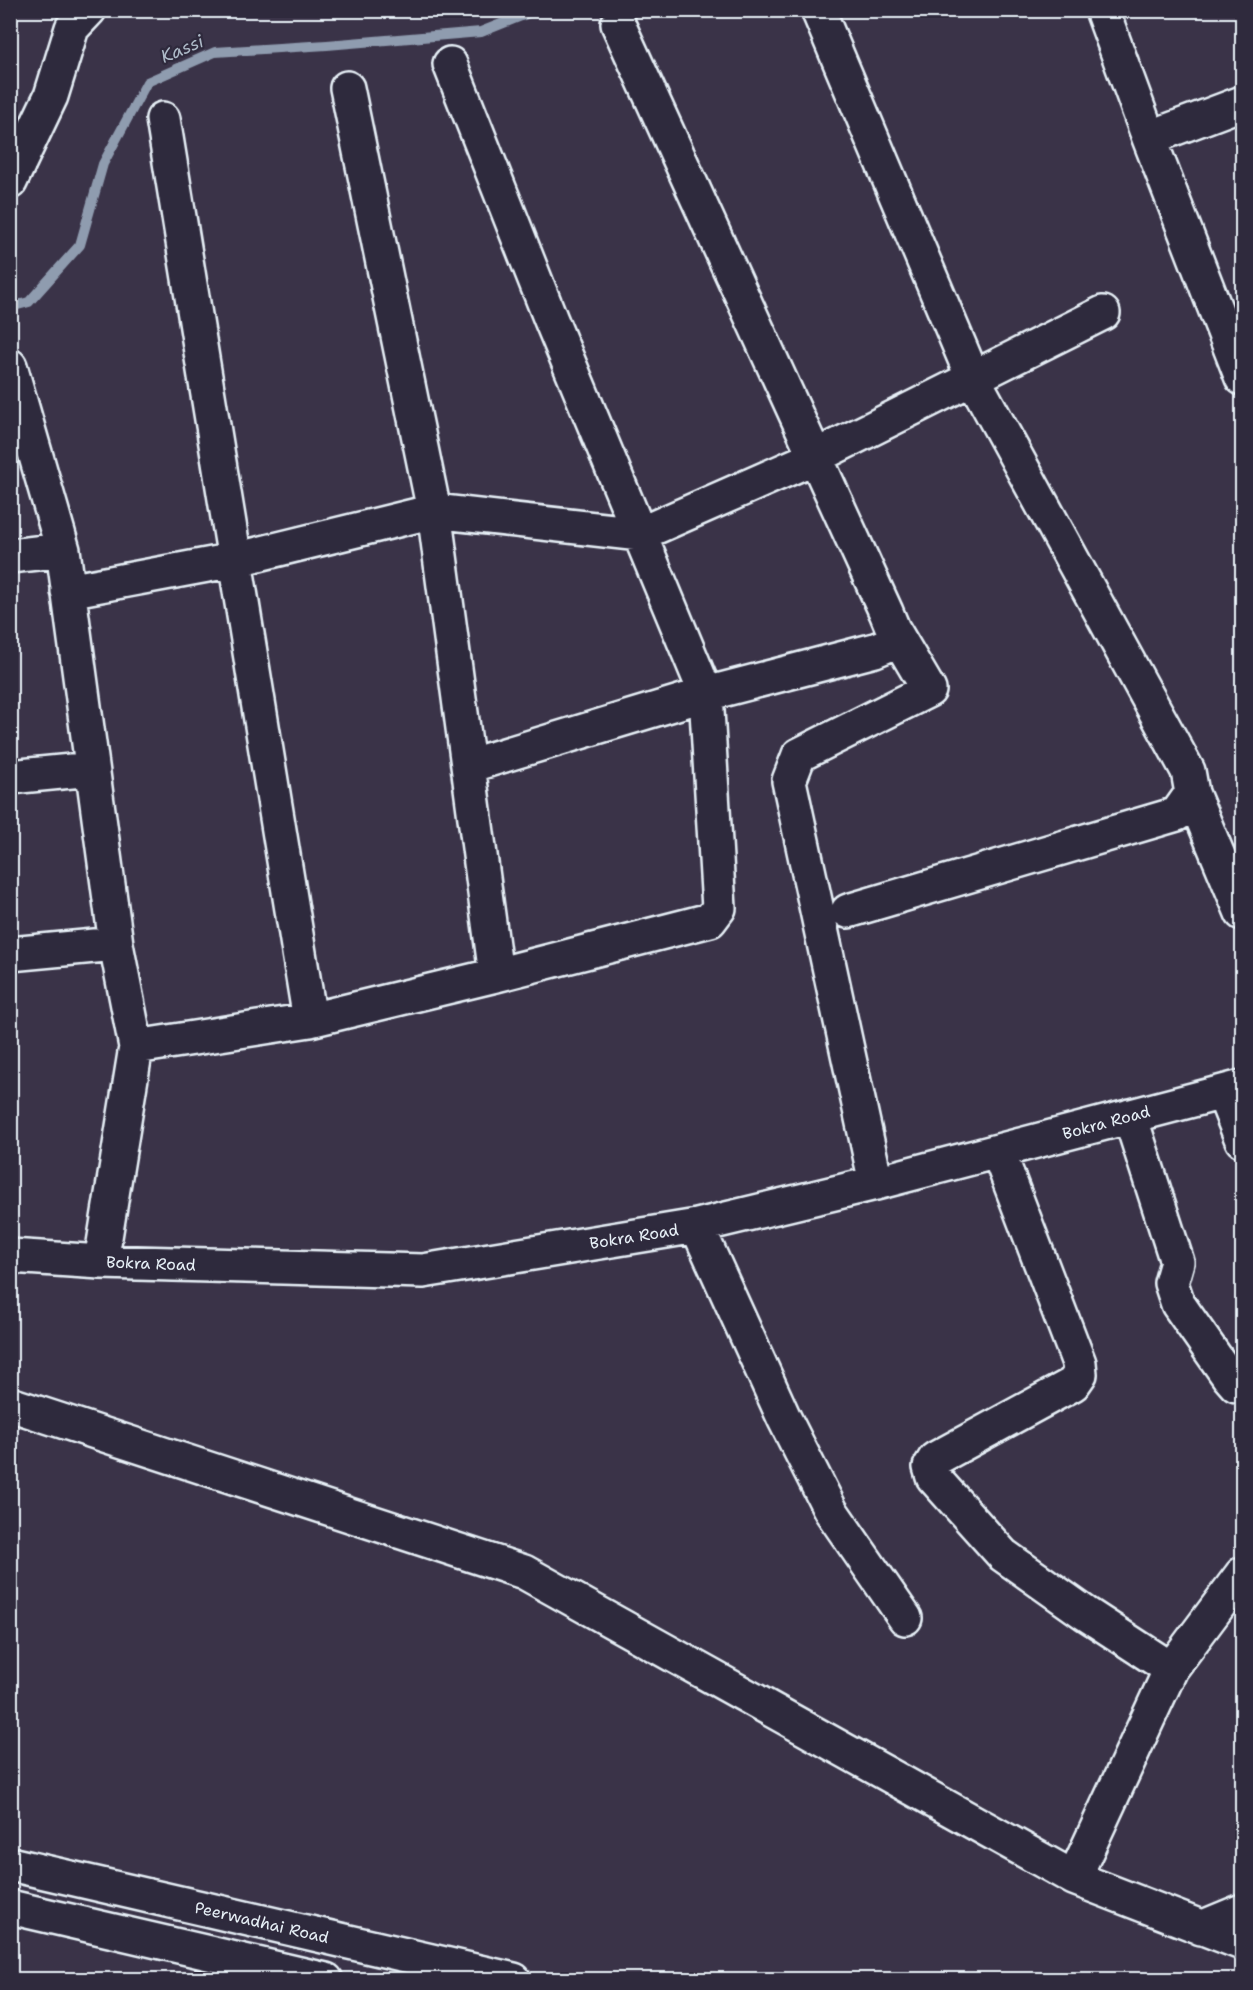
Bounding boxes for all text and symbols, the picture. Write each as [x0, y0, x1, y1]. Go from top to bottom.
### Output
water label: Kassi [157, 29, 208, 69]
street label: Bokra Road [1060, 1101, 1152, 1144]
street label: Bokra Road [588, 1219, 680, 1254]
street label: Bokra Road [106, 1251, 196, 1276]
street label: Peerwadhai Road [193, 1897, 331, 1948]

